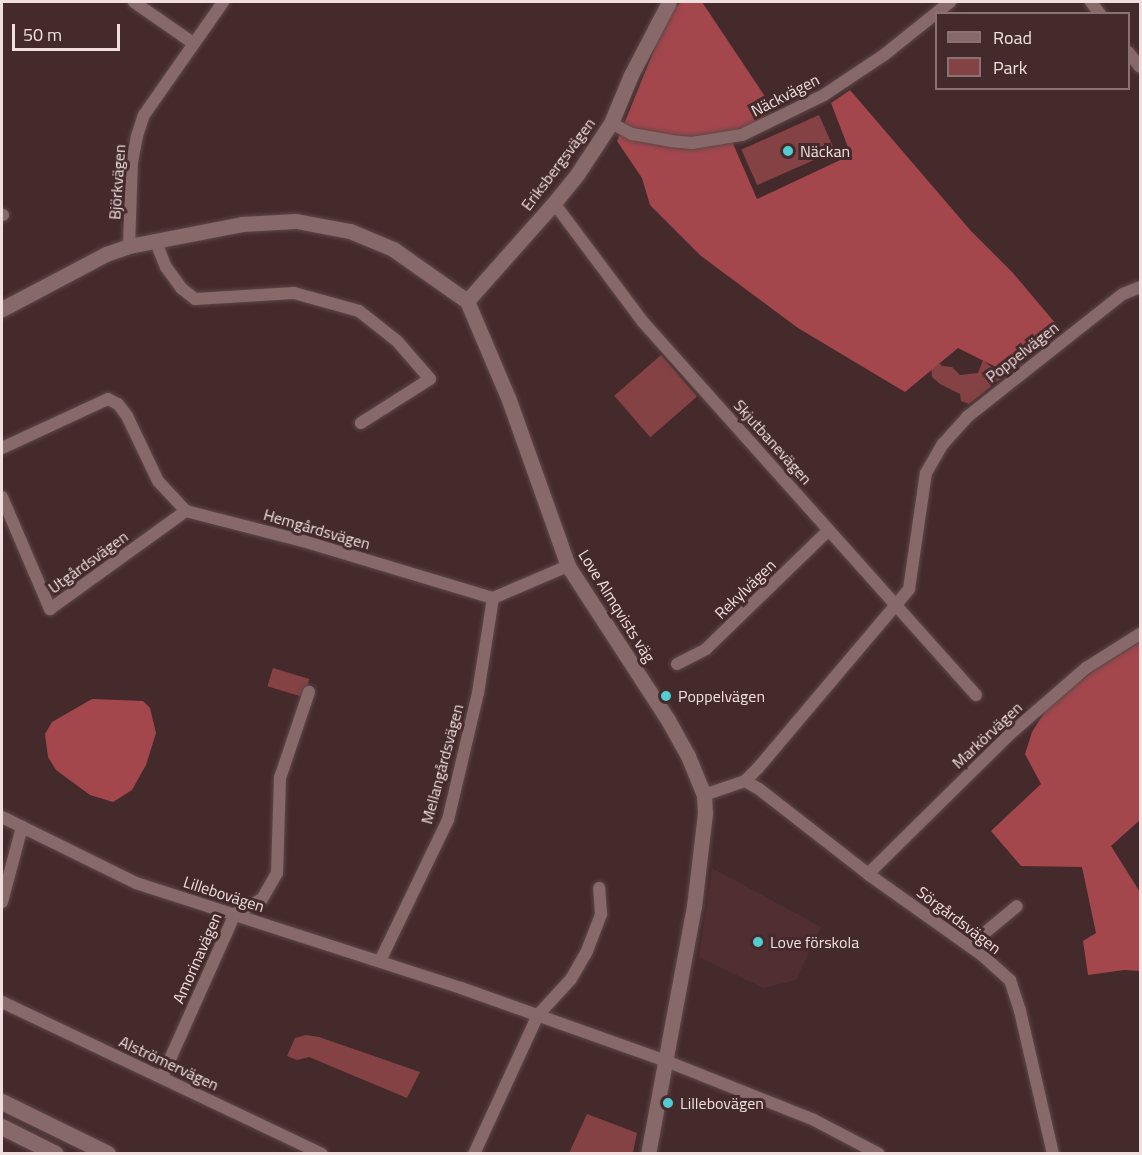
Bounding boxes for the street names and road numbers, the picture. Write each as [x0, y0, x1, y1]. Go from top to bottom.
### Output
street label: Näckvägen [748, 70, 822, 120]
street label: Eriksbergsvägen [517, 114, 599, 214]
street label: Björkvägen [105, 144, 129, 220]
street label: Poppelvägen [982, 318, 1062, 386]
street label: Skjutbanevägen [730, 396, 816, 488]
street label: Hemgårdsvägen [261, 505, 373, 553]
street label: Utgårdsvägen [44, 527, 132, 597]
street label: Love Almqvists väg [575, 546, 659, 666]
street label: Rekylvägen [711, 555, 779, 623]
street label: Markörvägen [948, 698, 1026, 772]
street label: Mellangårdsvägen [417, 702, 467, 826]
street label: Lillebovägen [181, 872, 267, 916]
street label: Sörgårdsvägen [913, 882, 1005, 958]
street label: Amorinavägen [168, 910, 226, 1006]
street label: Alströmervägen [116, 1032, 222, 1094]

